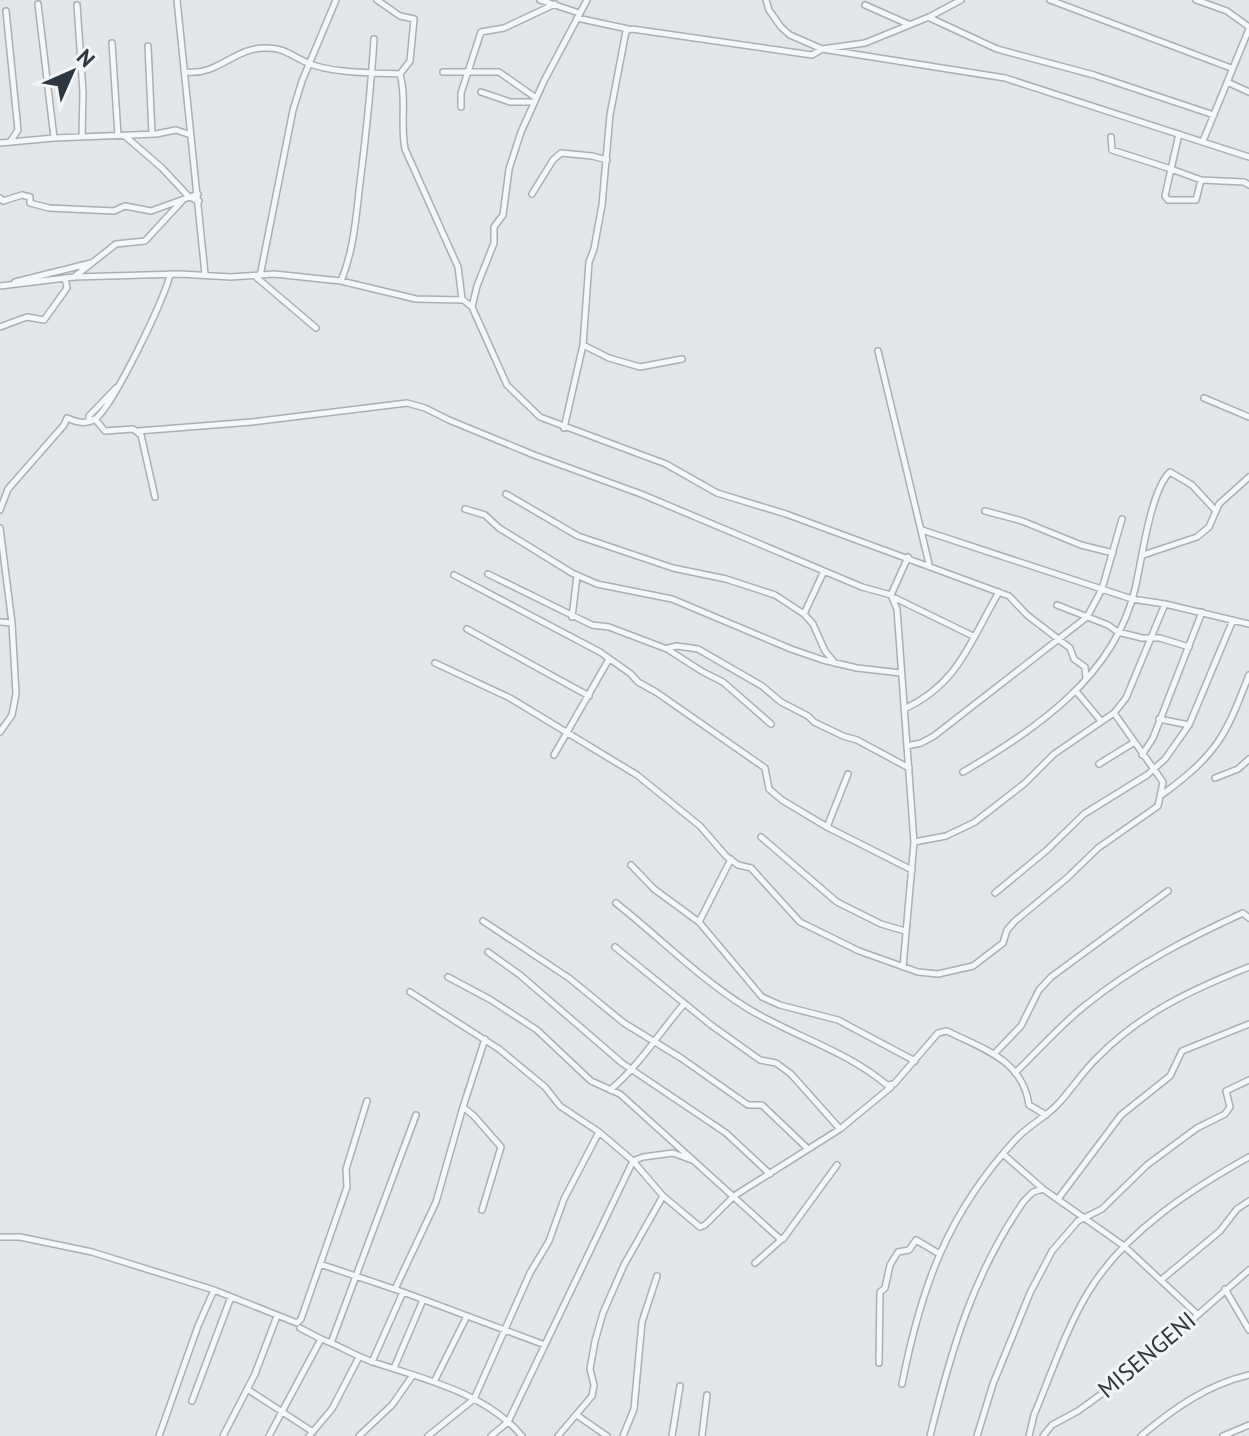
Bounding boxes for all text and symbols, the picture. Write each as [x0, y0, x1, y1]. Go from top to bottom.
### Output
north arrow [32, 32, 112, 112]
text: N [71, 43, 101, 73]
street label: MISENGENI [1091, 1305, 1202, 1405]

